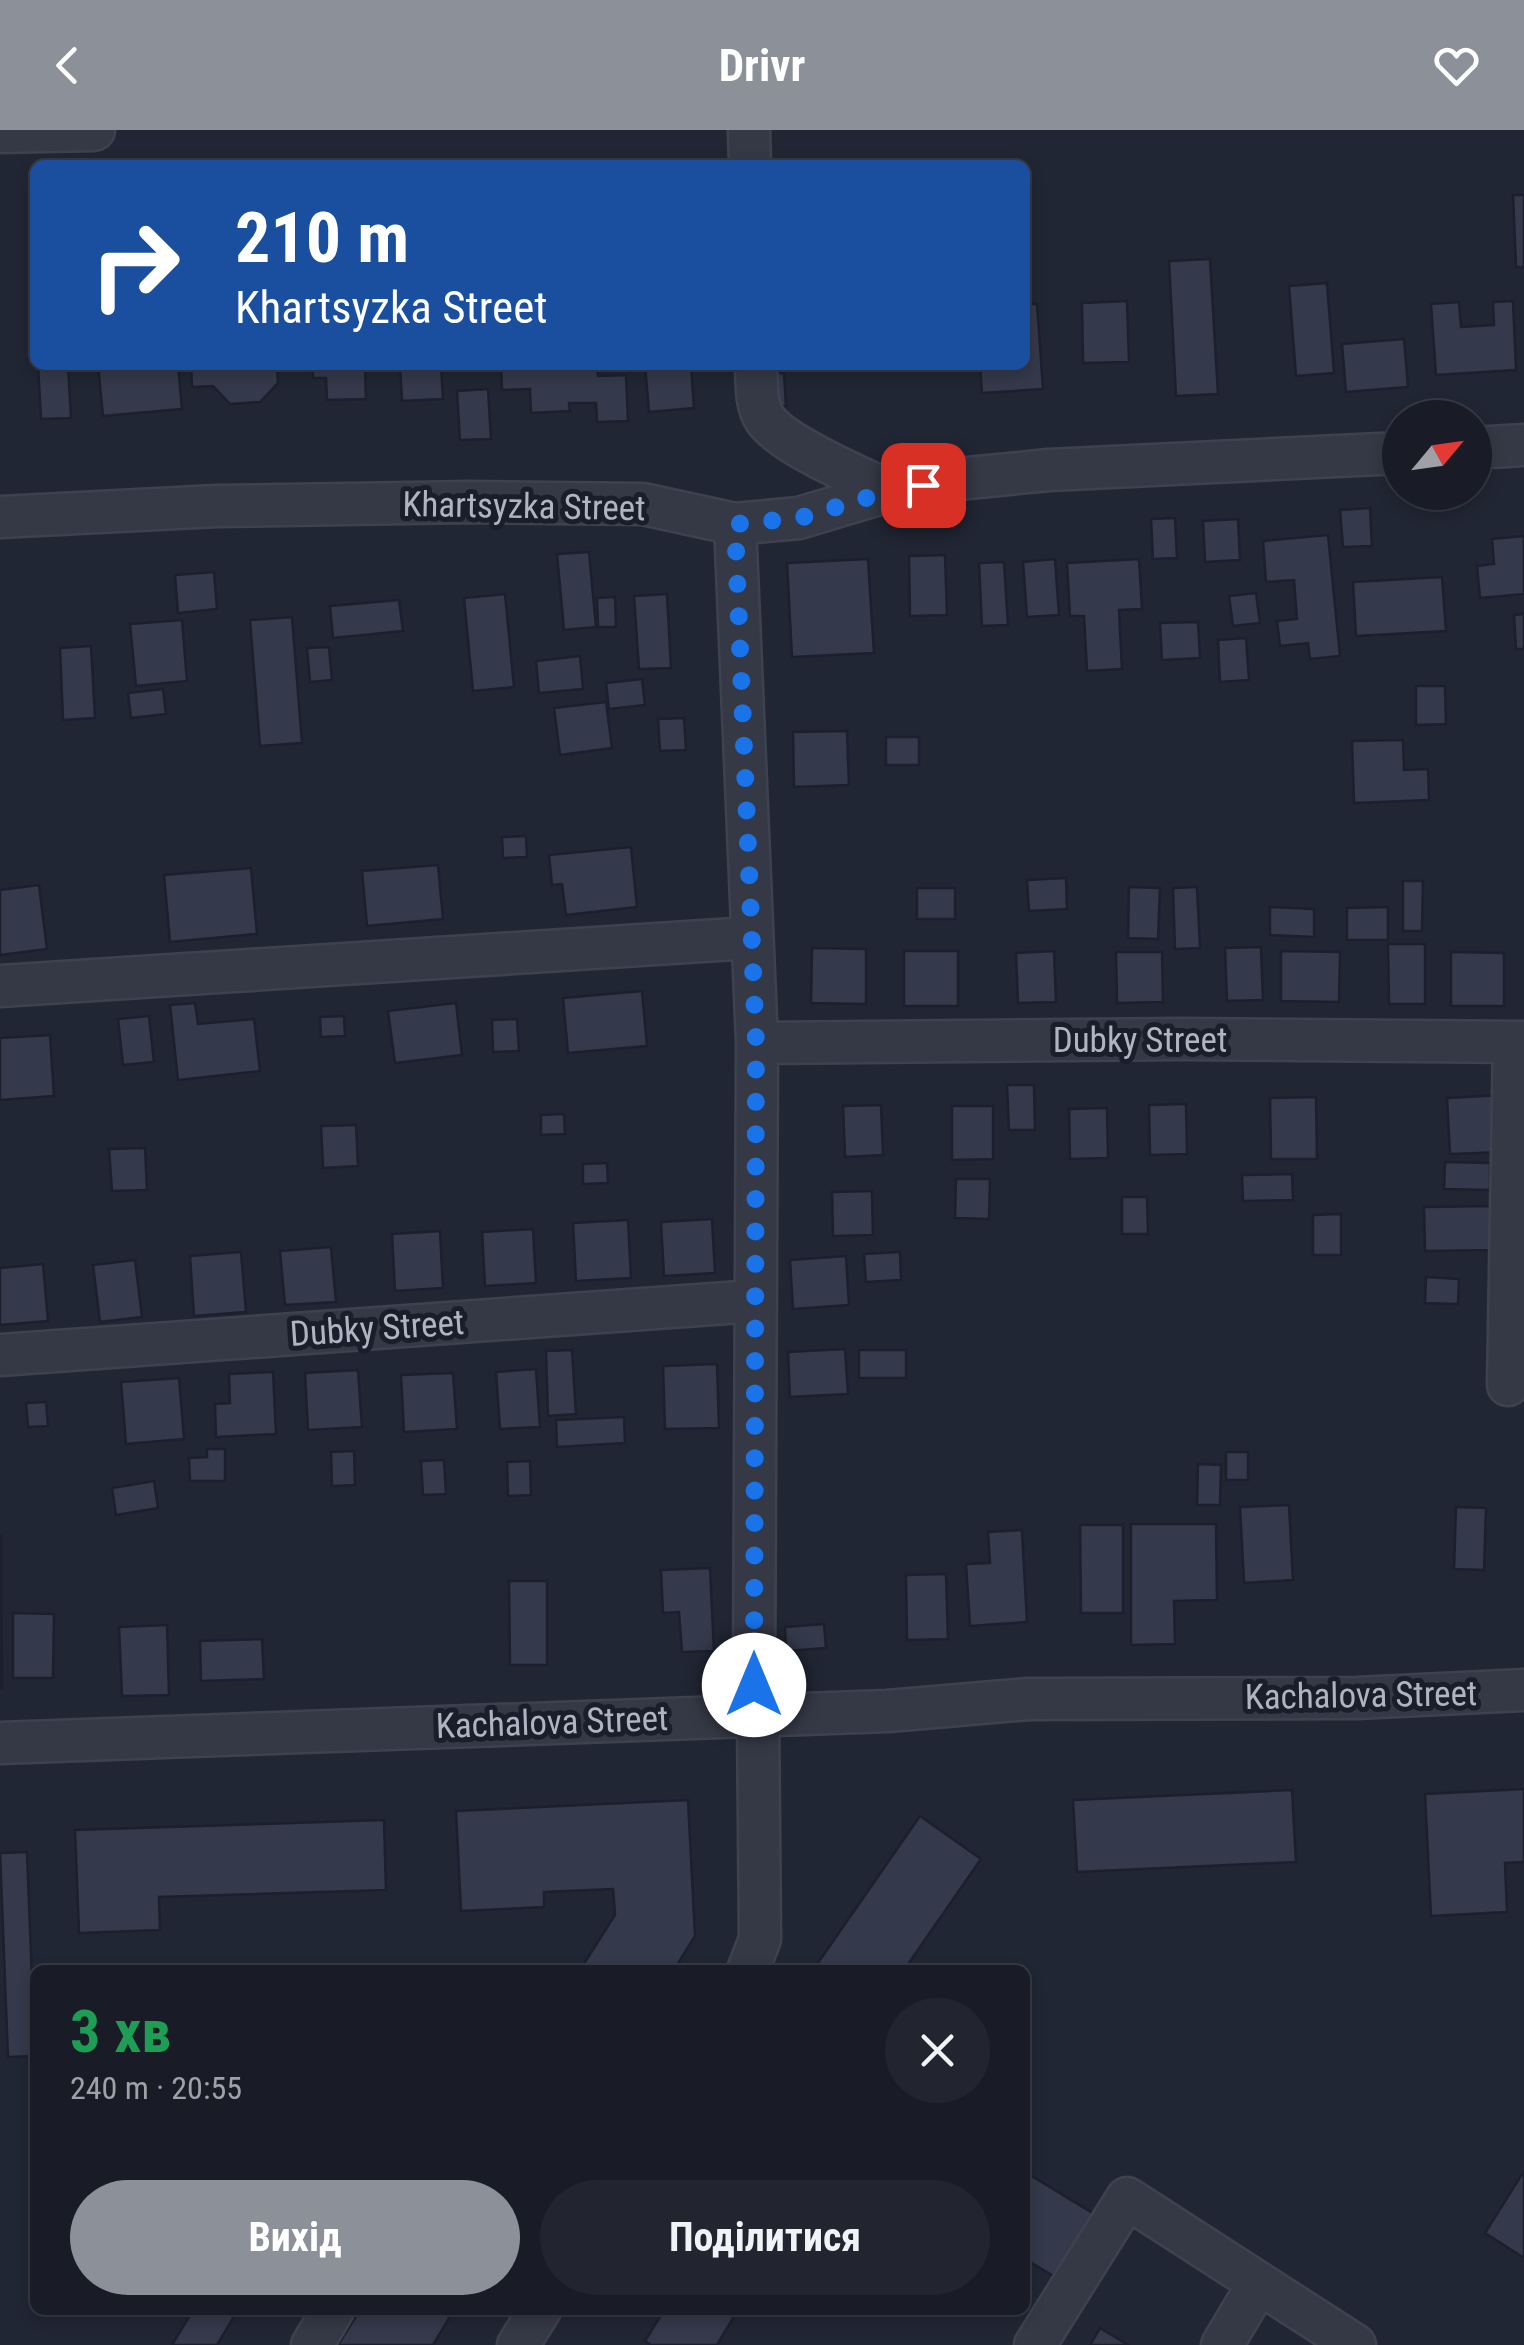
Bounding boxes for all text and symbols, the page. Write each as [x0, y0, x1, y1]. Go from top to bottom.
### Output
icon: back [40, 38, 95, 93]
icon: heart [1429, 38, 1484, 93]
text: Drivr [719, 39, 805, 92]
text: 210 m [235, 197, 409, 279]
icon: right [70, 200, 200, 330]
text: Khartsyzka Street [235, 281, 548, 334]
north arrow [1382, 400, 1492, 510]
map controls [1382, 400, 1492, 510]
pin [881, 443, 966, 528]
icon: arrive [896, 458, 951, 513]
street label: Khartsyzka Street [402, 484, 646, 529]
street label: Dubky Street [1053, 1020, 1227, 1061]
street label: Dubky Street [289, 1302, 466, 1355]
position arrow [702, 1633, 806, 1737]
street label: Kachalova Street [1244, 1673, 1478, 1718]
street label: Kachalova Street [435, 1698, 669, 1747]
text: 3 хв [70, 1996, 171, 2067]
button: close [885, 1998, 990, 2103]
text: 240 m · 20:55 [70, 2069, 242, 2107]
button: Вихід [70, 2180, 520, 2295]
button: Поділитися [540, 2180, 990, 2295]

